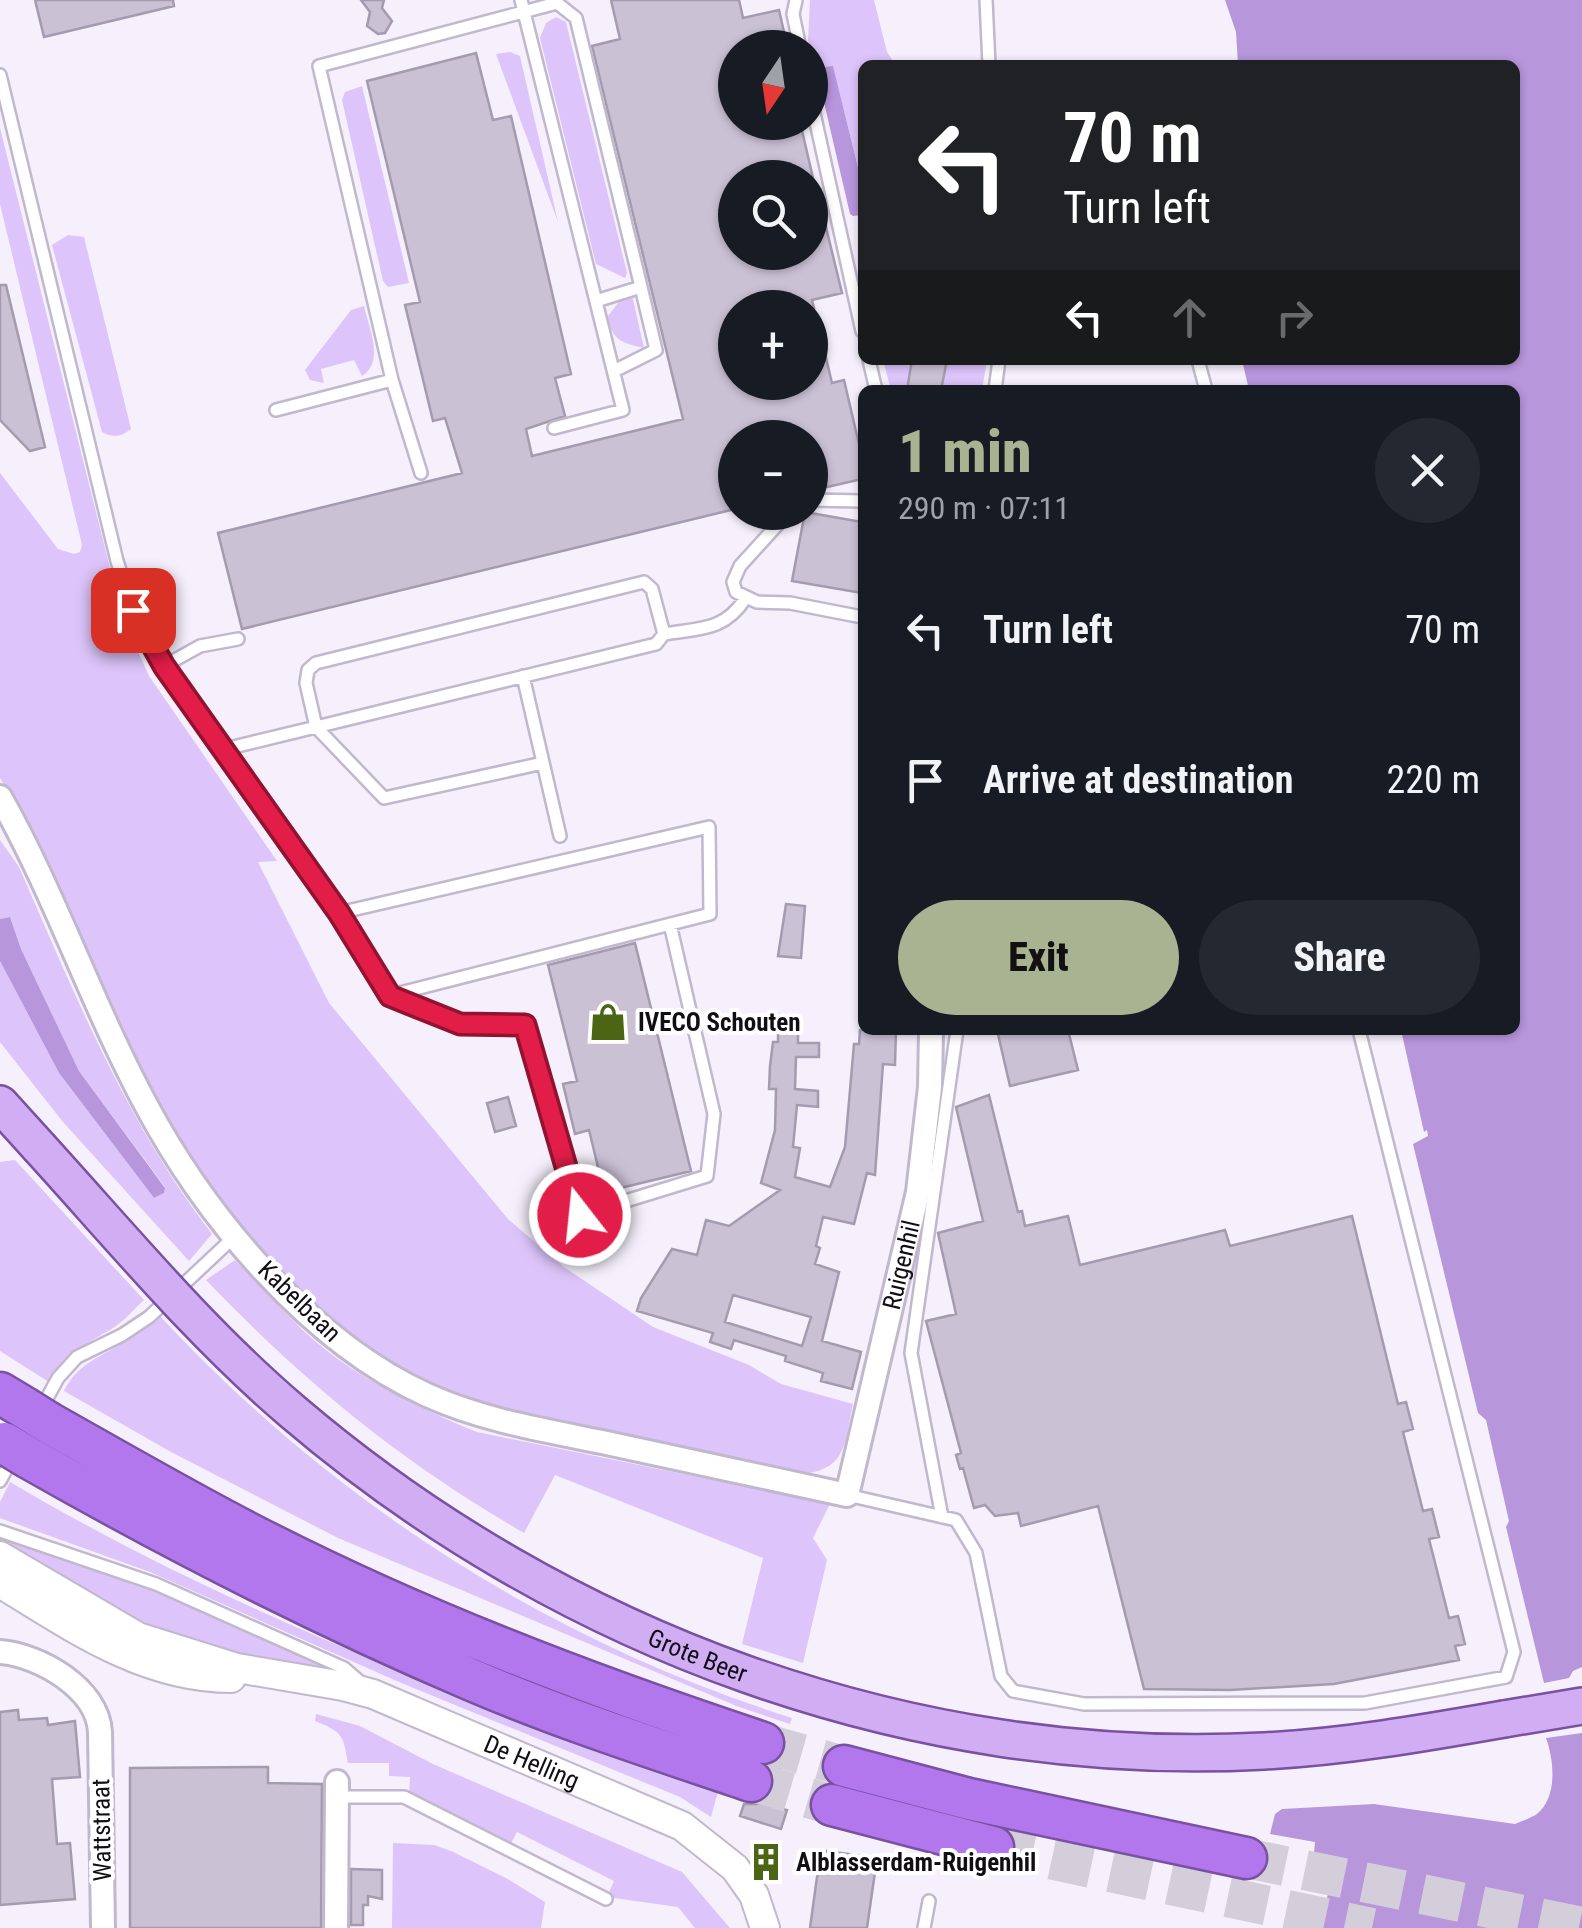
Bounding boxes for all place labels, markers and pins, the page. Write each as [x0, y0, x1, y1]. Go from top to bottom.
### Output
pin [91, 568, 176, 653]
shop icon: IVECO Schouten [587, 1001, 629, 1043]
place label: IVECO Schouten [638, 1008, 801, 1037]
building icon: Alblasserdam-Ruigenhil [745, 1841, 787, 1883]
place label: Alblasserdam-Ruigenhil [796, 1848, 1036, 1877]

